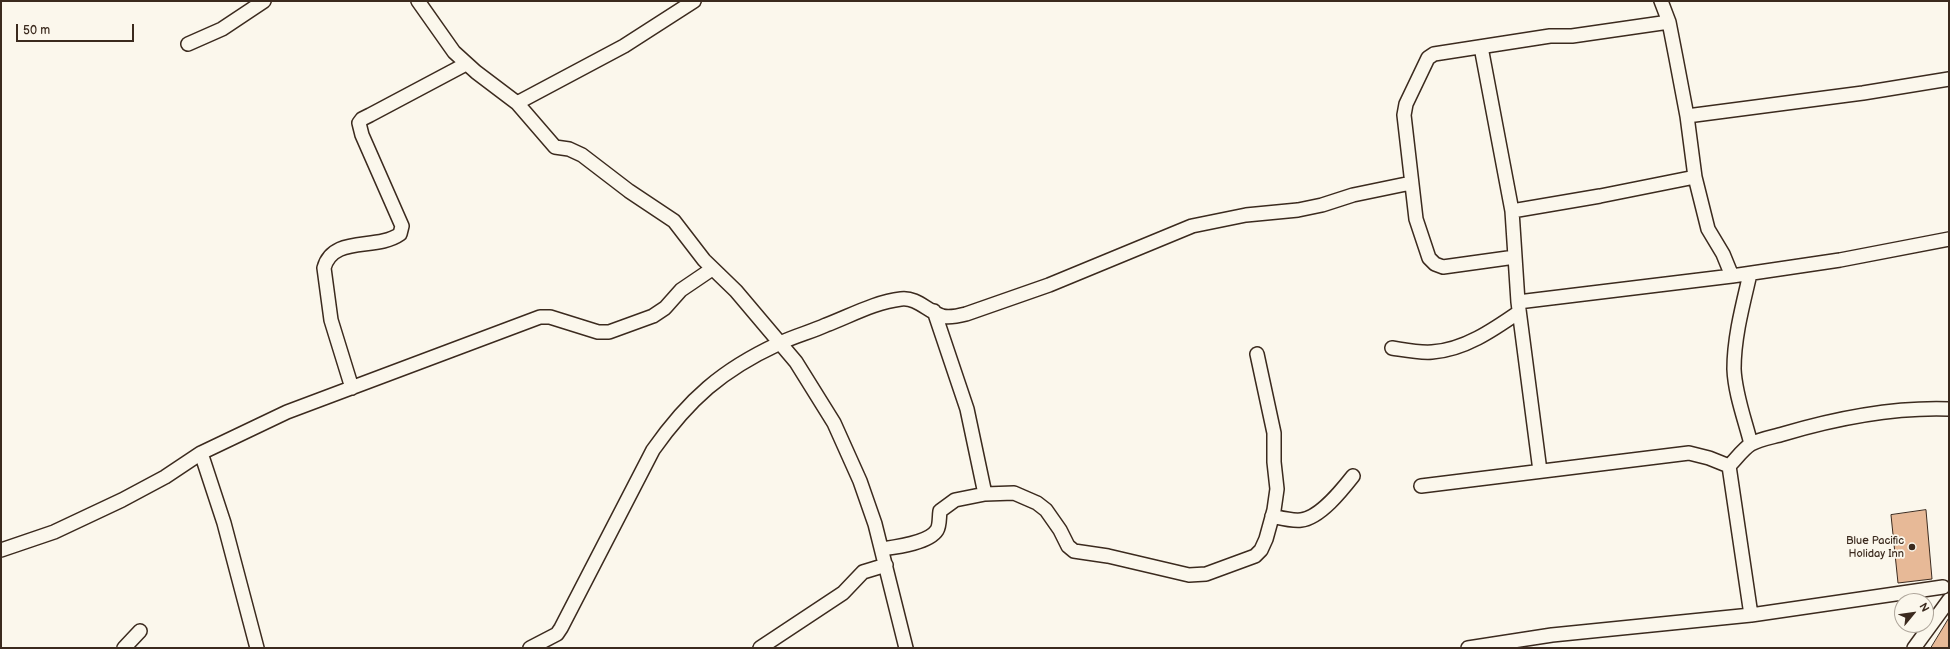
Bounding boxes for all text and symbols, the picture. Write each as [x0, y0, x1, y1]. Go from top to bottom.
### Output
scale bar [18, 16, 136, 42]
text: 50 m [23, 23, 50, 38]
place label: Blue Pacific Holiday Inn [1846, 534, 1904, 560]
marker: Blue Pacific Holiday Inn [1907, 542, 1917, 552]
north arrow [1894, 593, 1934, 633]
text: N [1916, 601, 1932, 614]

